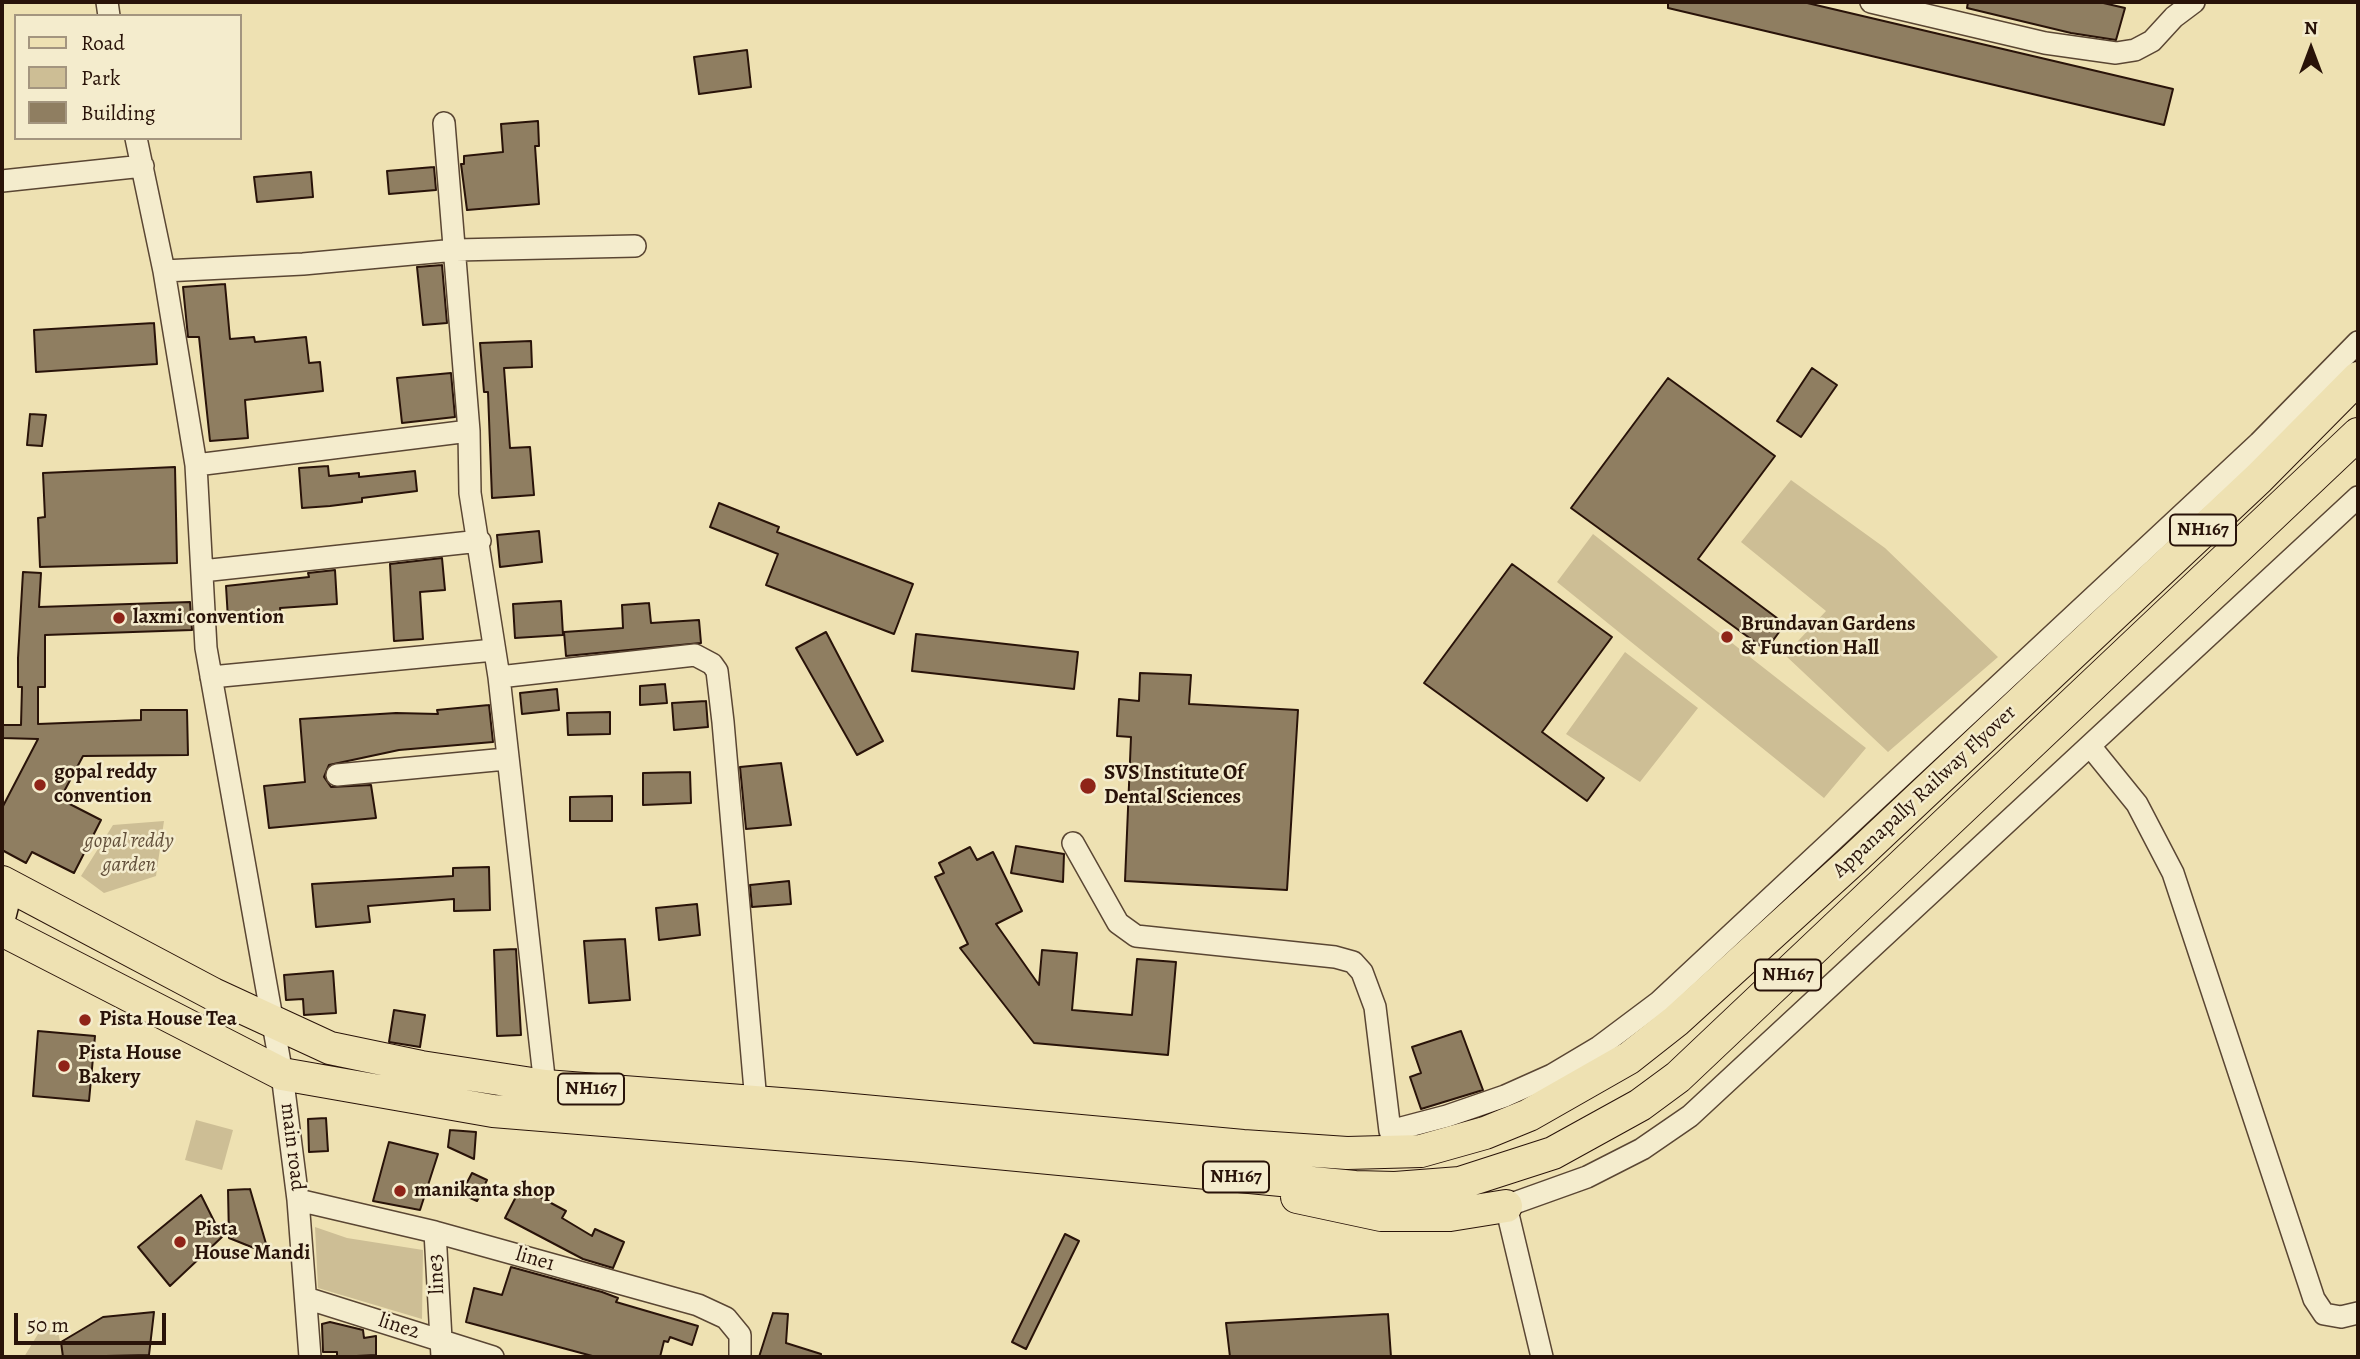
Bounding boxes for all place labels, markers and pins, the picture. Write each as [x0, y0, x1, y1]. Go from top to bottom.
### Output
place label: laxmi convention [133, 605, 284, 631]
marker: laxmi convention [111, 610, 127, 626]
place label: Brundavan Gardens & Function Hall [1741, 612, 1916, 662]
marker: Brundavan Gardens & Function Hall [1719, 629, 1735, 645]
place label: gopal reddy convention [54, 760, 156, 810]
place label: SVS Institute Of Dental Sciences [1104, 761, 1244, 811]
marker: SVS Institute Of Dental Sciences [1078, 776, 1098, 796]
marker: gopal reddy convention [32, 777, 48, 793]
place label: Pista House Tea [99, 1007, 237, 1033]
marker: Pista House Tea [77, 1012, 93, 1028]
place label: Pista House Bakery [78, 1041, 181, 1091]
marker: Pista House Bakery [56, 1058, 72, 1074]
place label: manikanta shop [414, 1178, 555, 1204]
marker: manikanta shop [392, 1183, 408, 1199]
place label: Pista House Mandi [194, 1217, 310, 1267]
marker: Pista House Mandi [172, 1234, 188, 1250]

